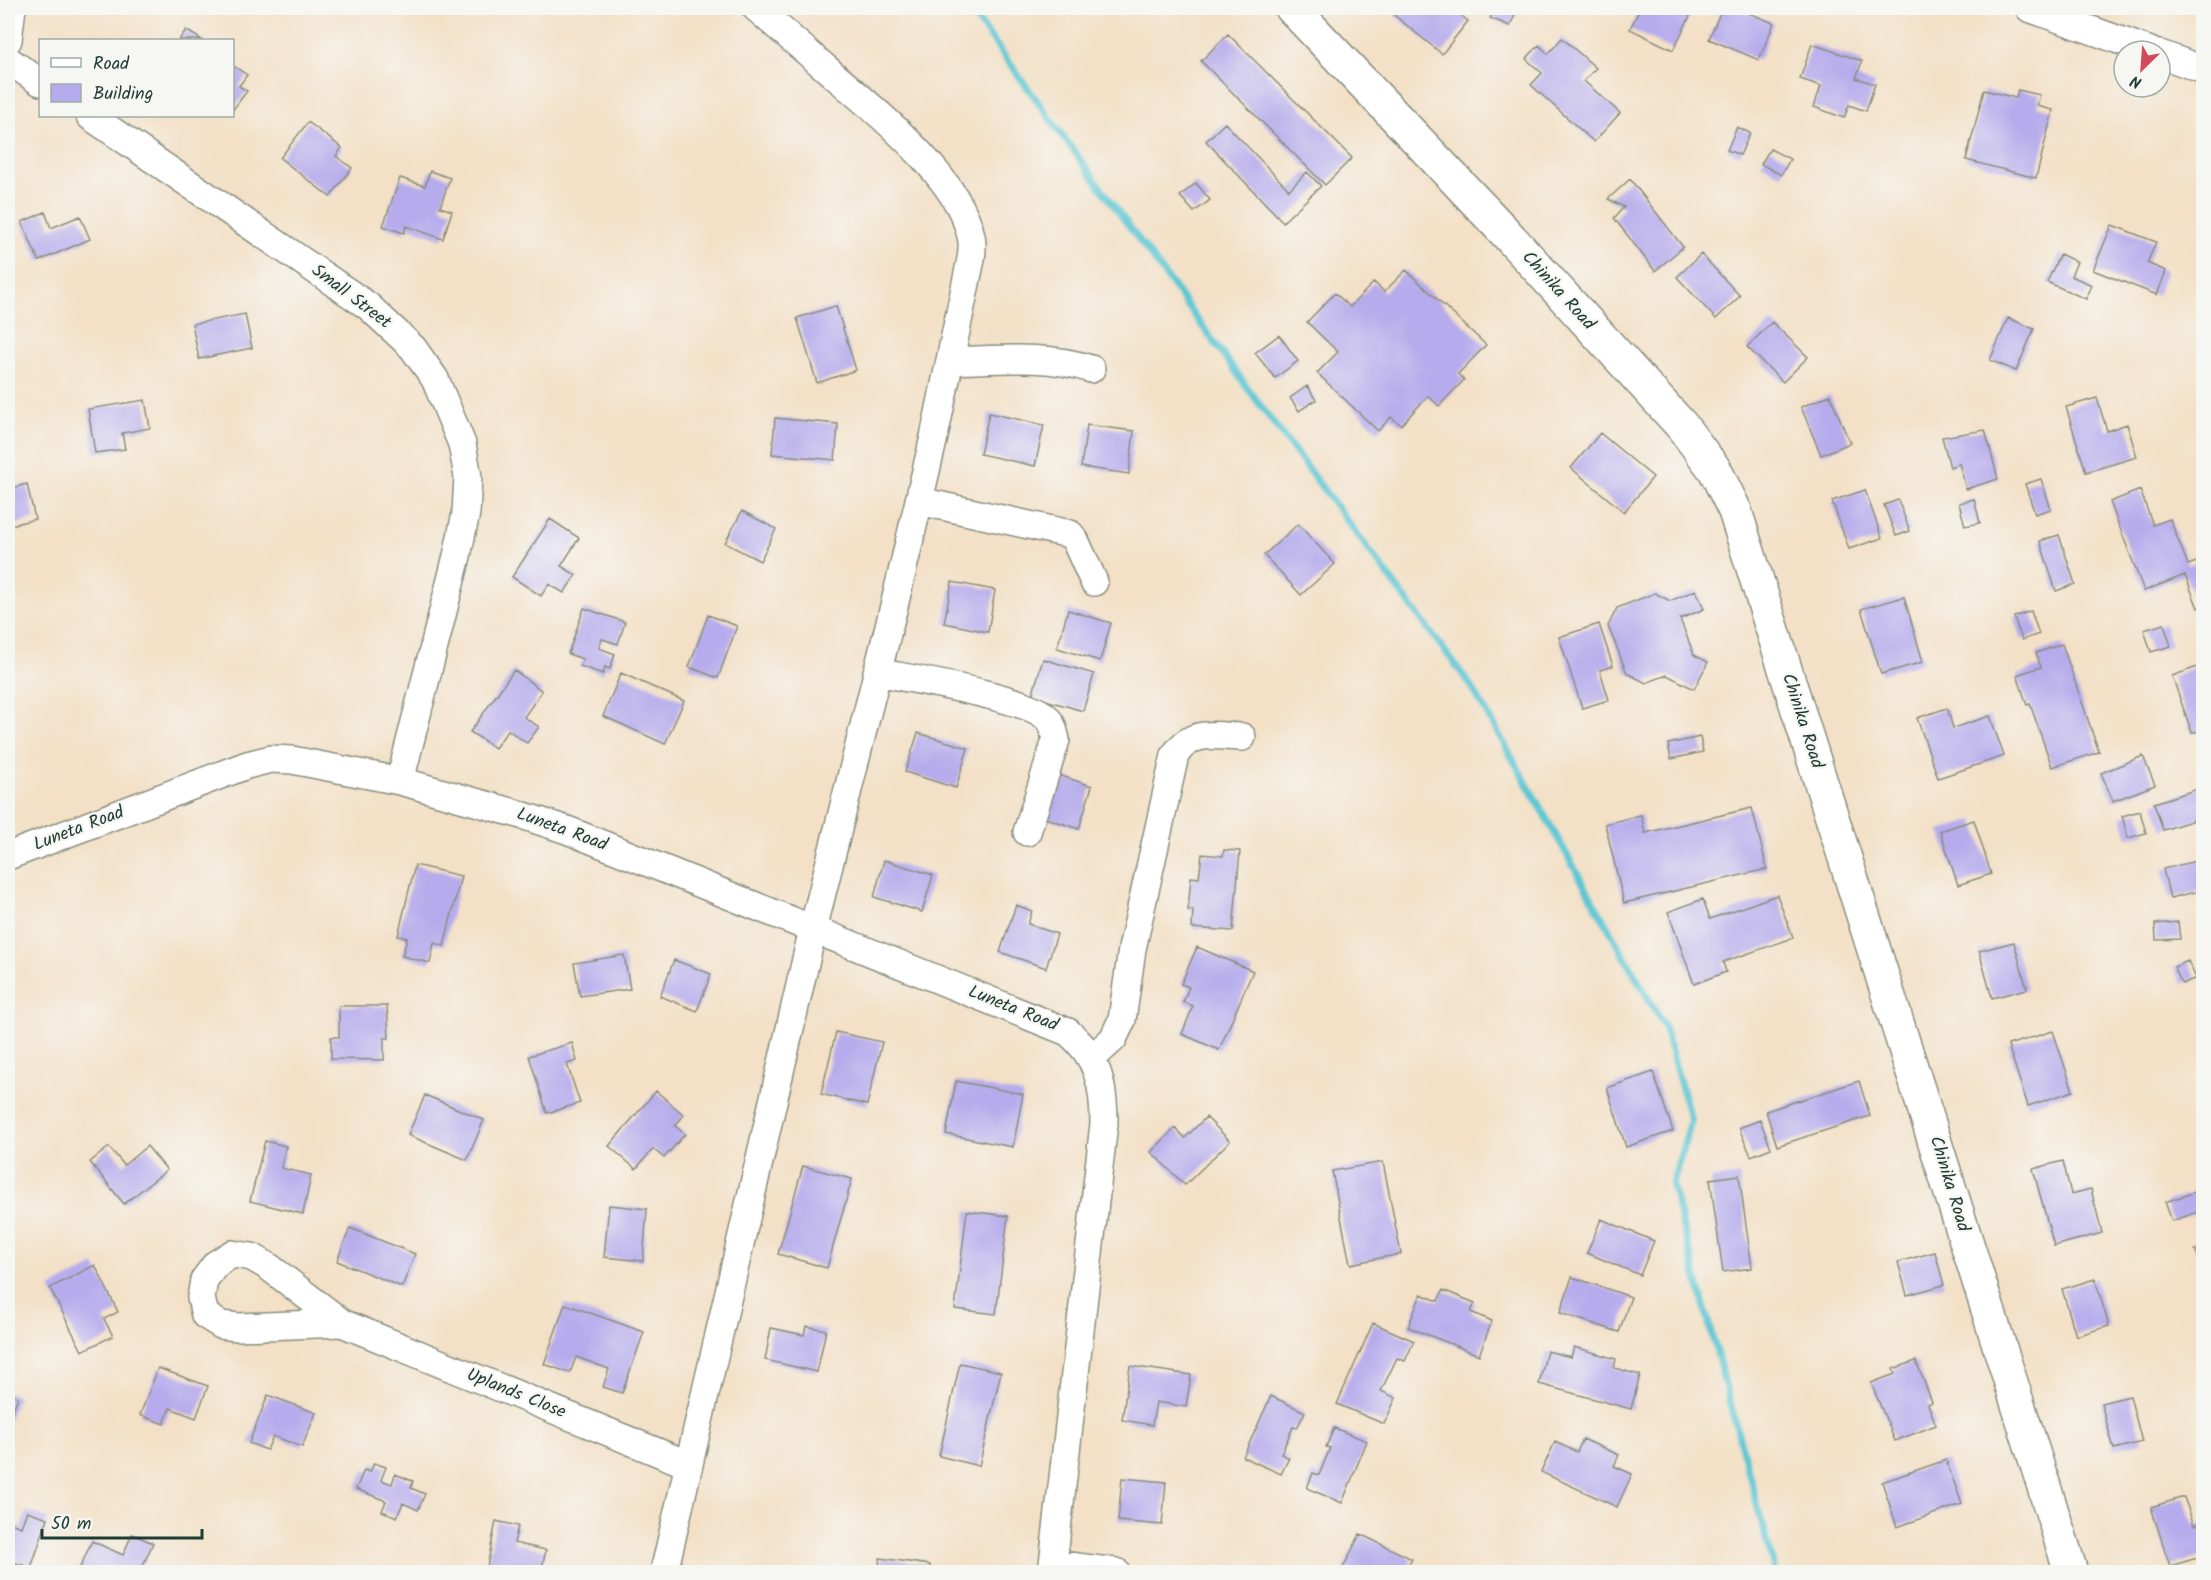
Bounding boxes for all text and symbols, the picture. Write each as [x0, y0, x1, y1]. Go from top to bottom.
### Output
legend [39, 39, 234, 117]
north arrow [2112, 39, 2172, 99]
text: Road [93, 50, 130, 79]
text: N [2126, 68, 2146, 95]
text: Building [93, 80, 153, 109]
street label: Chinika Road [1514, 245, 1603, 338]
street label: Small Street [305, 257, 398, 337]
street label: Chinika Road [1773, 670, 1831, 773]
street label: Luneta Road [30, 798, 129, 860]
street label: Luneta Road [512, 800, 612, 860]
street label: Luneta Road [964, 978, 1063, 1041]
street label: Chinika Road [1921, 1133, 1978, 1236]
street label: Uplands Close [462, 1361, 570, 1427]
scale bar [42, 1502, 202, 1540]
text: 50 m [51, 1510, 91, 1539]

